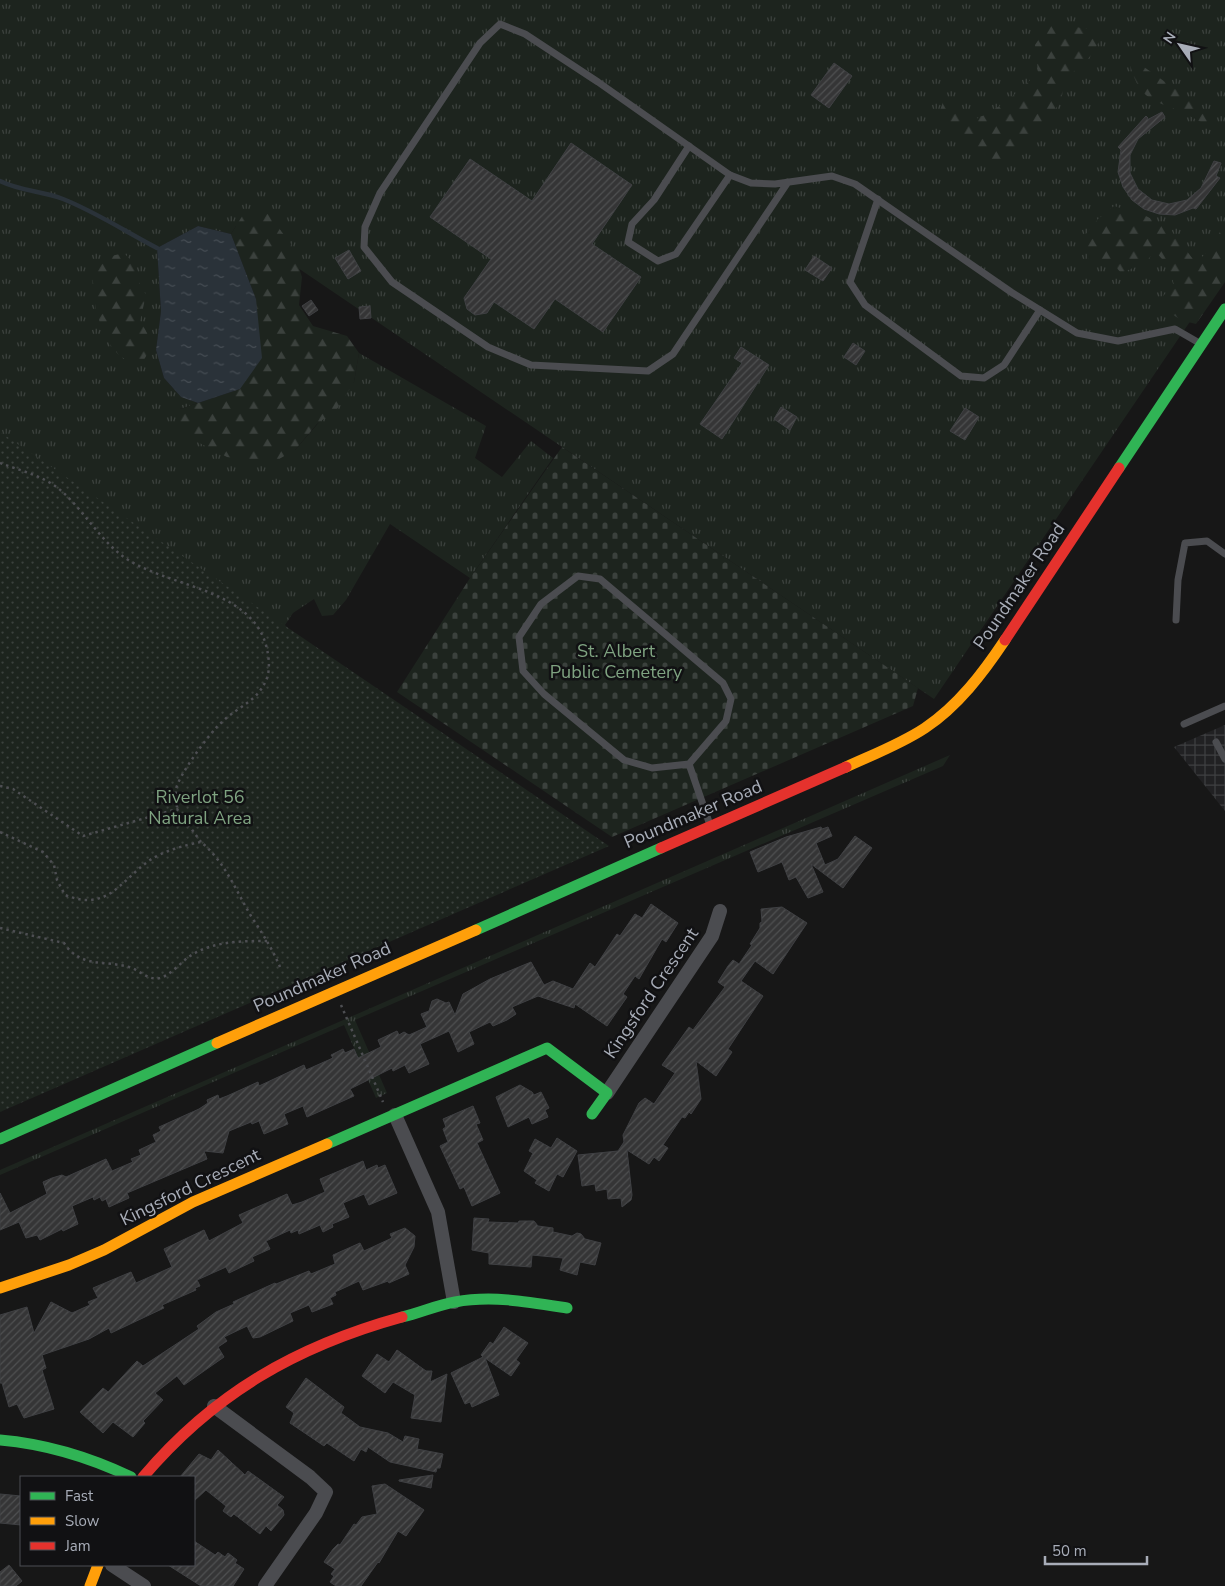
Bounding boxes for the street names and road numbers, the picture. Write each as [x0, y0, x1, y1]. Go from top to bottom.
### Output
street label: Poundmaker Road [968, 518, 1070, 654]
street label: Poundmaker Road [620, 774, 766, 854]
street label: Kingsford Crescent [598, 922, 704, 1063]
street label: Poundmaker Road [249, 936, 395, 1018]
street label: Kingsford Crescent [116, 1142, 265, 1231]

